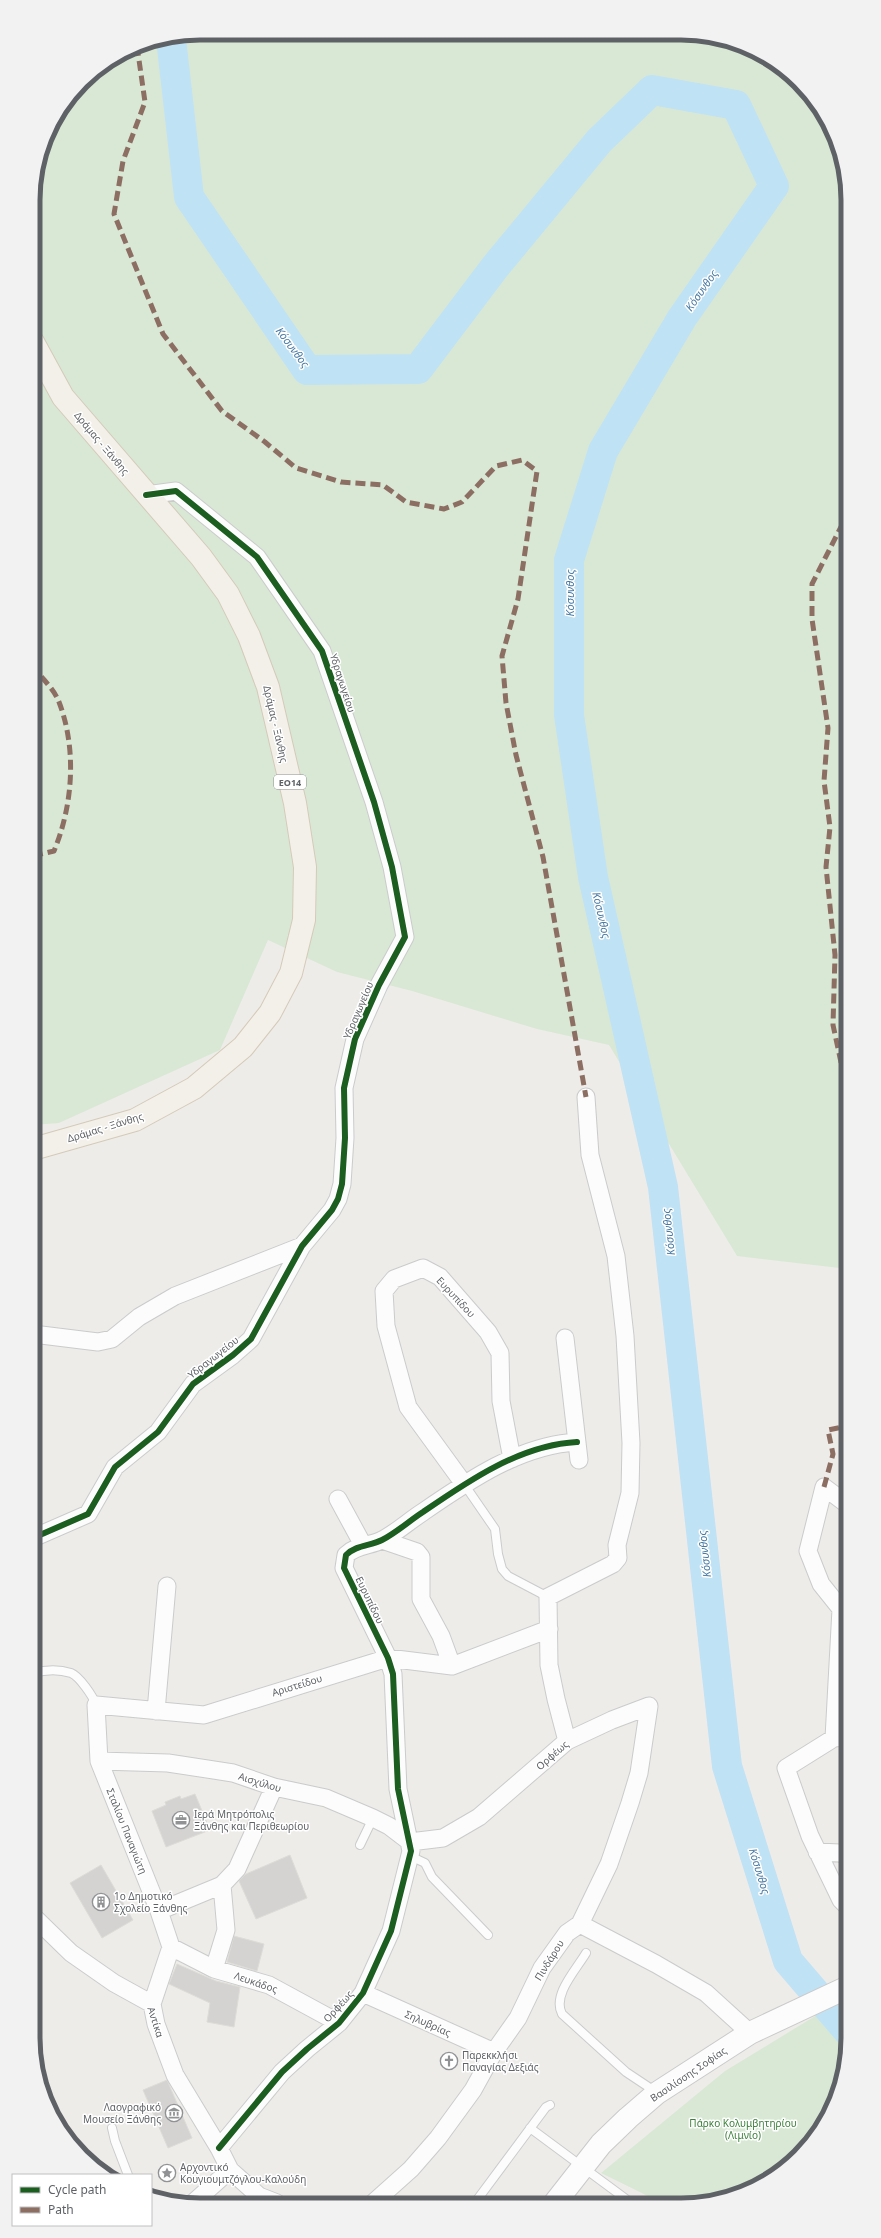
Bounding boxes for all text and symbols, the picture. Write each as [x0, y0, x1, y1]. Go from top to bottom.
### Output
water label: Κόσυνθος [681, 266, 721, 314]
water label: Κόσυνθος [273, 324, 314, 371]
street label: Δράμας - Ξάνθης [71, 408, 133, 478]
water label: Κόσυνθος [562, 569, 577, 617]
street label: Υδραγωγείου [327, 652, 359, 714]
street label: Δράμας - Ξάνθης [260, 684, 292, 764]
road number: ΕΟ14 [274, 775, 306, 789]
water label: Κόσυνθος [589, 890, 615, 940]
street label: Υδραγωγείου [340, 979, 376, 1041]
street label: Δράμας - Ξάνθης [65, 1109, 145, 1145]
water label: Κόσυνθος [658, 1207, 678, 1256]
street label: Ευρυπίδου [433, 1274, 479, 1320]
street label: Υδραγωγείου [185, 1333, 241, 1381]
water label: Κόσυνθος [694, 1529, 714, 1578]
street label: Ευρυπίδου [353, 1574, 387, 1626]
street label: Αριστείδου [270, 1671, 324, 1699]
street label: Ορφέως [533, 1737, 571, 1773]
street label: Αισχύλου [237, 1769, 283, 1795]
street label: Σταλίου Παναγιώτη [103, 1786, 151, 1876]
place label: Ιερά Μητρόπολις Ξάνθης και Περιθεωρίου [194, 1807, 309, 1833]
office icon: Ιερά Μητρόπολις Ξάνθης και Περιθεωρίου [171, 1810, 191, 1830]
water label: Κόσυνθος [746, 1846, 774, 1897]
place label: 1ο Δημοτικό Σχολείο Ξάνθης [114, 1889, 187, 1915]
building icon: 1ο Δημοτικό Σχολείο Ξάνθης [91, 1892, 111, 1912]
street label: Πινδάρου [531, 1937, 567, 1983]
street label: Λευκάδος [232, 1968, 280, 1996]
street label: Ορφέως [320, 1987, 356, 2025]
street label: Αντίκα [144, 2005, 168, 2040]
street label: Σηλυβρίας [403, 2007, 453, 2039]
street label: Βασιλίσσης Σοφίας [647, 2043, 729, 2105]
place label: Παρεκκλήσι Παναγίας Δεξιάς [462, 2048, 539, 2074]
church icon: Παρεκκλήσι Παναγίας Δεξιάς [439, 2051, 459, 2071]
place label: Λαογραφικό Μουσείο Ξάνθης [83, 2100, 161, 2126]
museum icon: Λαογραφικό Μουσείο Ξάνθης [164, 2103, 184, 2123]
park label: Πάρκο Κολυμβητηρίου (Λιμνίο) [689, 2116, 797, 2142]
place label: Αρχοντικό Κουγιουμτζόγλου-Καλούδη [180, 2160, 306, 2186]
place icon: Αρχοντικό Κουγιουμτζόγλου-Καλούδη [157, 2163, 177, 2183]
legend [12, 2174, 152, 2226]
text: Cycle path [48, 2181, 106, 2198]
text: Path [48, 2201, 74, 2218]

